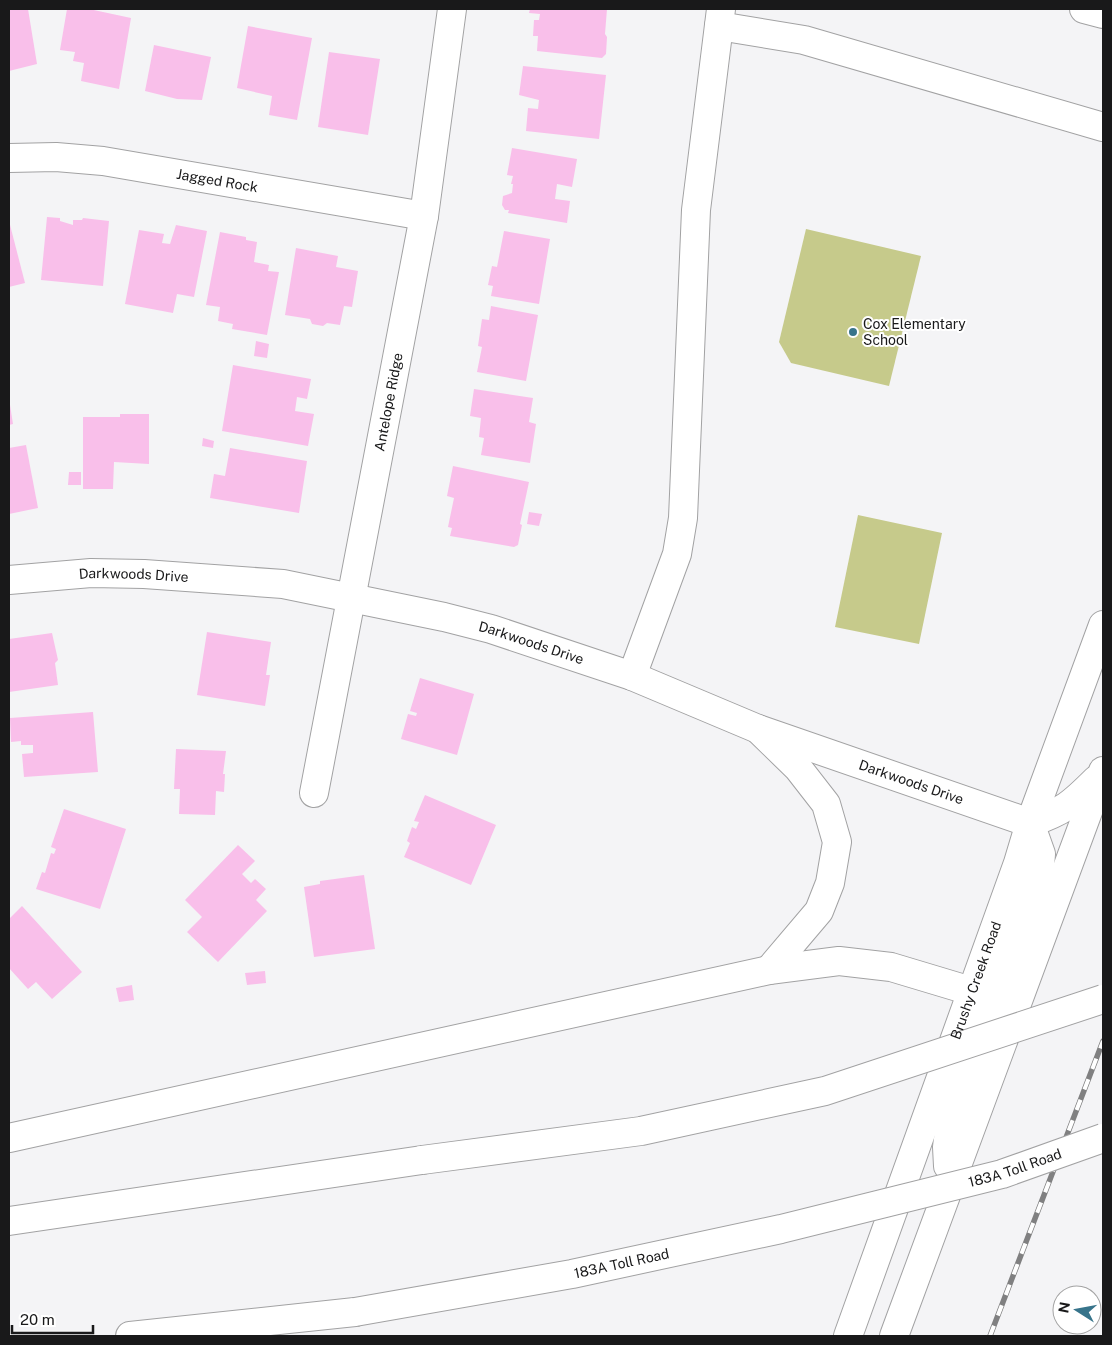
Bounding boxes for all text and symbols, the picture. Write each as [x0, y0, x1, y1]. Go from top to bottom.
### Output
street label: Jagged Rock [175, 166, 259, 195]
place label: Cox Elementary School [863, 316, 966, 348]
marker: Cox Elementary School [847, 326, 859, 338]
street label: Antelope Ridge [371, 351, 406, 453]
street label: Darkwoods Drive [78, 565, 189, 585]
street label: Darkwoods Drive [477, 618, 586, 667]
street label: Darkwoods Drive [857, 756, 966, 808]
street label: Brushy Creek Road [947, 919, 1004, 1041]
street label: 183A Toll Road [967, 1145, 1064, 1190]
street label: 183A Toll Road [572, 1245, 671, 1281]
north arrow [1052, 1285, 1102, 1335]
text: N [1055, 1301, 1073, 1314]
scale bar [12, 1302, 94, 1334]
text: 20 m [20, 1311, 55, 1328]

